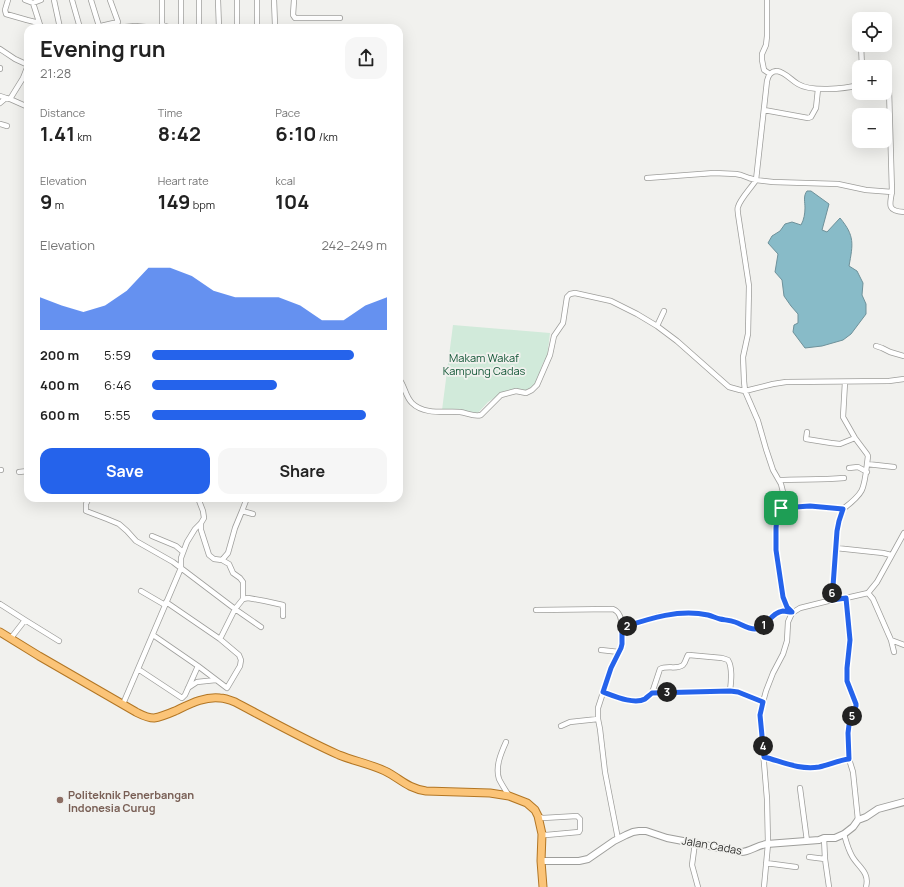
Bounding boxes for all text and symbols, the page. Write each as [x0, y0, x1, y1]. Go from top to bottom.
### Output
map controls [852, 12, 892, 148]
button: locate [852, 12, 892, 52]
text: Evening run [40, 34, 165, 64]
button: share [345, 37, 387, 79]
button: + [852, 60, 892, 100]
text: 21:28 [40, 64, 71, 82]
text: Distance [40, 105, 85, 120]
text: Time [158, 105, 183, 120]
text: Pace [275, 105, 300, 120]
button: − [852, 108, 892, 148]
text: 1.41 [40, 120, 75, 147]
text: 8:42 [158, 120, 201, 147]
text: 6:10 [275, 120, 317, 147]
text: km [75, 129, 92, 144]
text: /km [317, 129, 338, 144]
text: Elevation [40, 173, 86, 188]
text: Heart rate [158, 173, 209, 188]
text: kcal [275, 173, 295, 188]
text: 9 [40, 188, 52, 215]
text: 149 [158, 188, 191, 215]
text: 104 [275, 188, 309, 215]
text: m [52, 197, 64, 212]
text: bpm [191, 197, 215, 212]
text: Elevation [40, 236, 95, 254]
text: 242–249 m [321, 236, 387, 254]
text: 200 m [40, 346, 79, 364]
text: 5:59 [104, 346, 131, 364]
park label: Makam Wakaf Kampung Cadas [443, 350, 526, 378]
text: 400 m [40, 376, 79, 394]
text: 6:46 [104, 376, 132, 394]
text: 600 m [40, 406, 79, 424]
text: 5:55 [104, 406, 130, 424]
button: Save [40, 448, 210, 494]
button: Share [218, 448, 387, 494]
pin [764, 491, 798, 525]
icon: arrive [770, 497, 792, 519]
pin: 6 [822, 583, 842, 603]
text: 6 [829, 585, 835, 600]
pin: 1 [754, 615, 774, 635]
pin: 2 [617, 616, 637, 636]
text: 1 [762, 617, 766, 632]
text: 2 [624, 618, 630, 633]
pin: 3 [657, 682, 677, 702]
text: 3 [664, 684, 670, 699]
pin: 5 [842, 706, 862, 726]
text: 5 [849, 708, 855, 723]
pin: 4 [753, 736, 773, 756]
text: 4 [760, 738, 766, 753]
place label: Politeknik Penerbangan Indonesia Curug [68, 787, 194, 815]
marker: Politeknik Penerbangan Indonesia Curug [55, 795, 65, 805]
street label: Jalan Cadas [681, 832, 744, 858]

